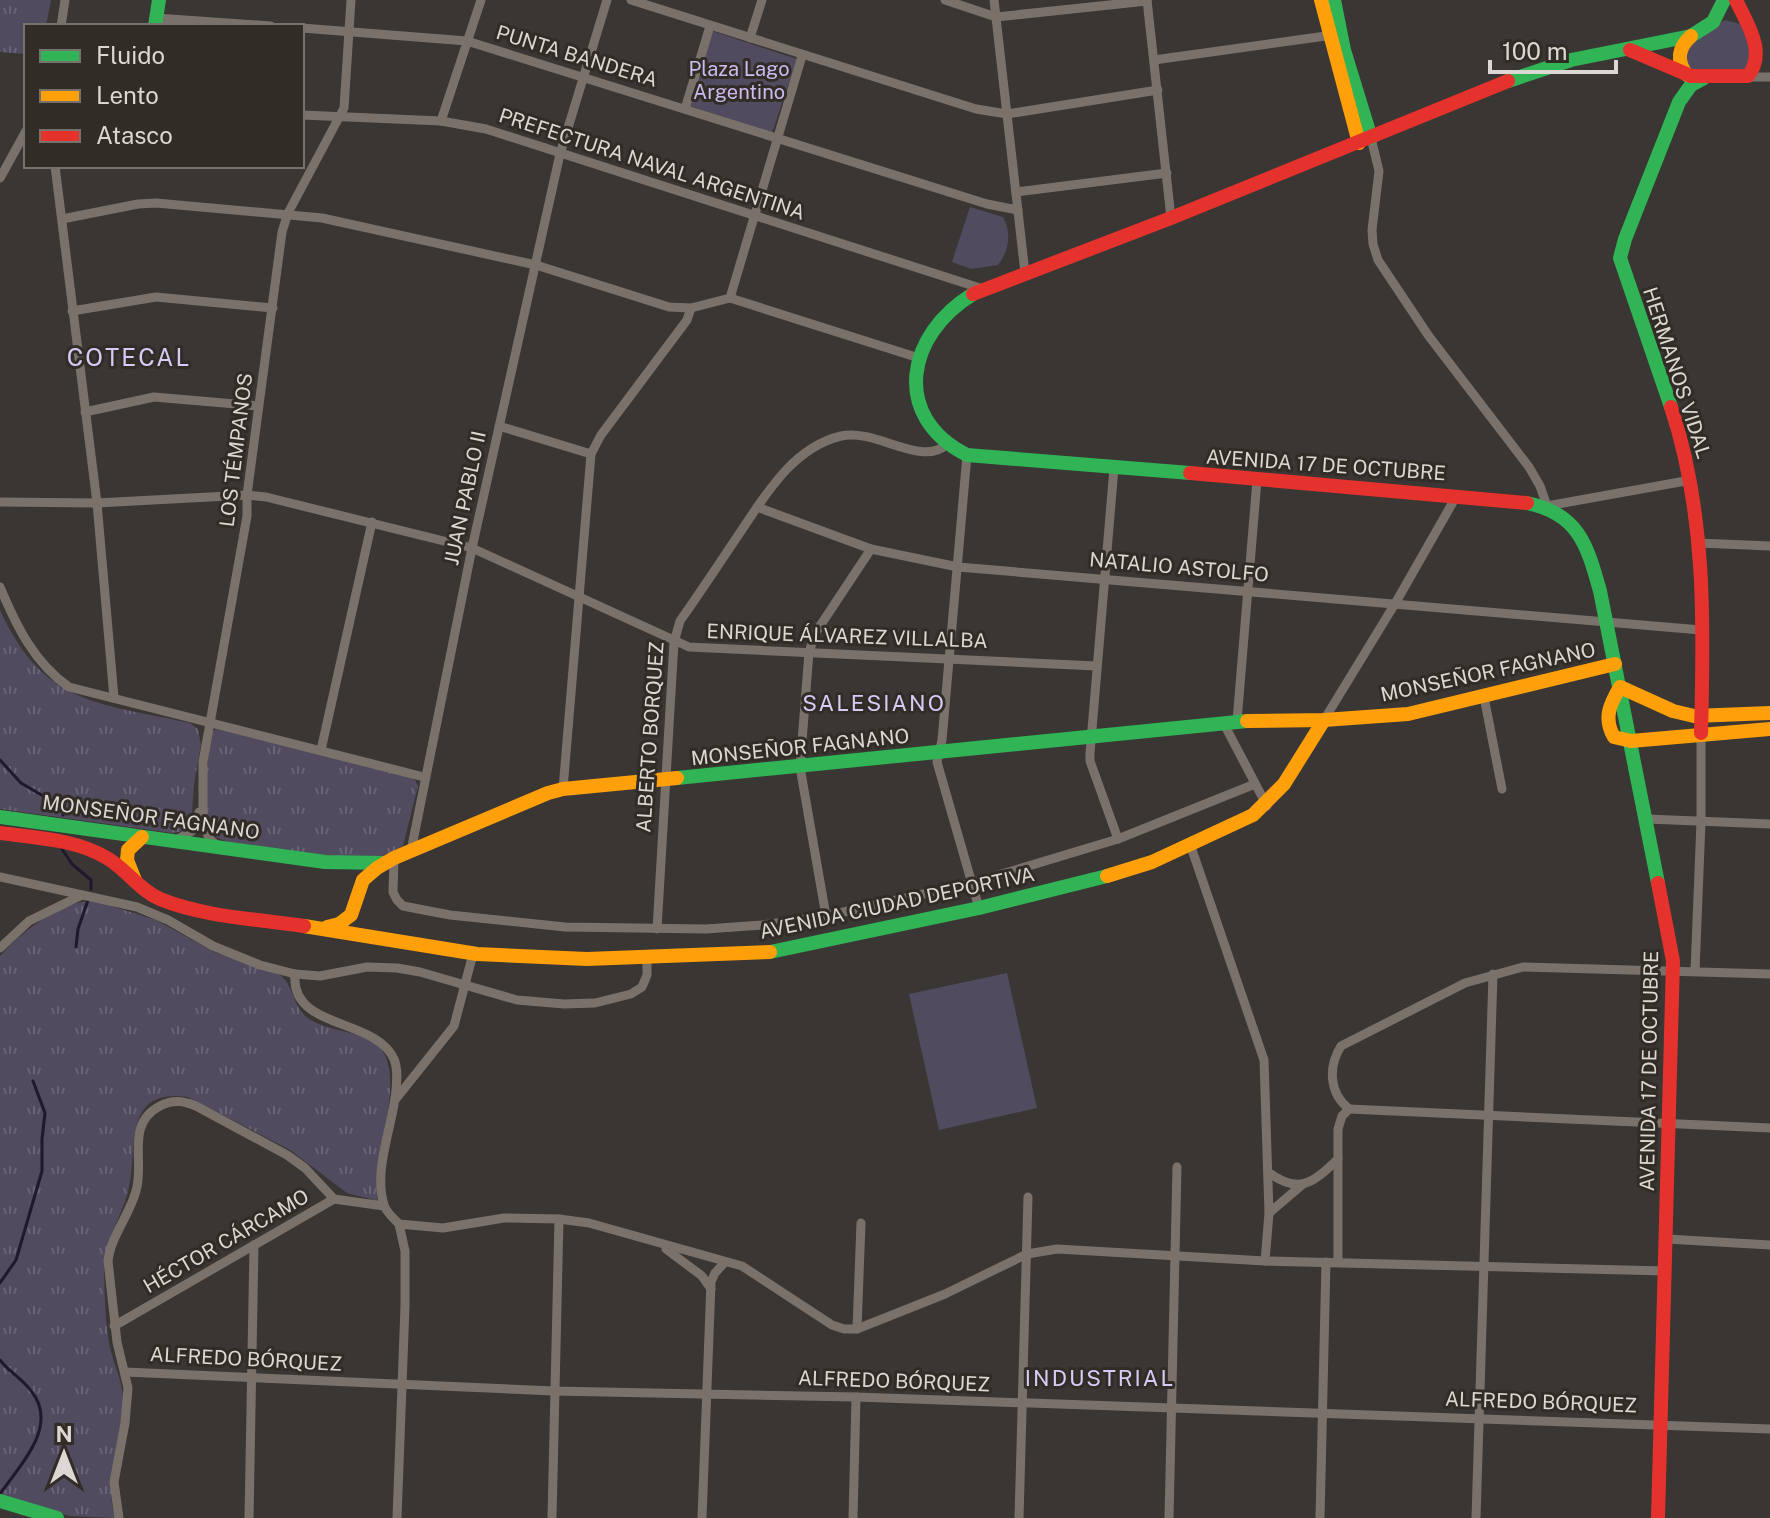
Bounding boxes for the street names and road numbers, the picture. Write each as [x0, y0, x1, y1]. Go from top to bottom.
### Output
street label: PUNTA BANDERA [493, 20, 661, 92]
street label: PREFECTURA NAVAL ARGENTINA [496, 103, 808, 225]
street label: HERMANOS VIDAL [1638, 284, 1716, 462]
street label: LOS TÉMPANOS [214, 371, 257, 528]
street label: JUAN PABLO II [439, 429, 491, 567]
street label: AVENIDA 17 DE OCTUBRE [1205, 445, 1447, 485]
street label: NATALIO ASTOLFO [1088, 547, 1270, 587]
street label: ENRIQUE ÁLVAREZ VILLALBA [706, 618, 988, 653]
street label: MONSEÑOR FAGNANO [1378, 636, 1598, 707]
street label: ALBERTO BORQUEZ [631, 641, 669, 833]
street label: MONSEÑOR FAGNANO [690, 723, 910, 770]
street label: MONSEÑOR FAGNANO [41, 789, 261, 844]
street label: AVENIDA CIUDAD DEPORTIVA [757, 862, 1037, 944]
street label: AVENIDA 17 DE OCTUBRE [1635, 951, 1663, 1191]
street label: HÉCTOR CÁRCAMO [139, 1183, 313, 1298]
street label: ALFREDO BÓRQUEZ [149, 1341, 343, 1376]
street label: ALFREDO BÓRQUEZ [797, 1365, 991, 1396]
street label: ALFREDO BÓRQUEZ [1444, 1386, 1638, 1417]

